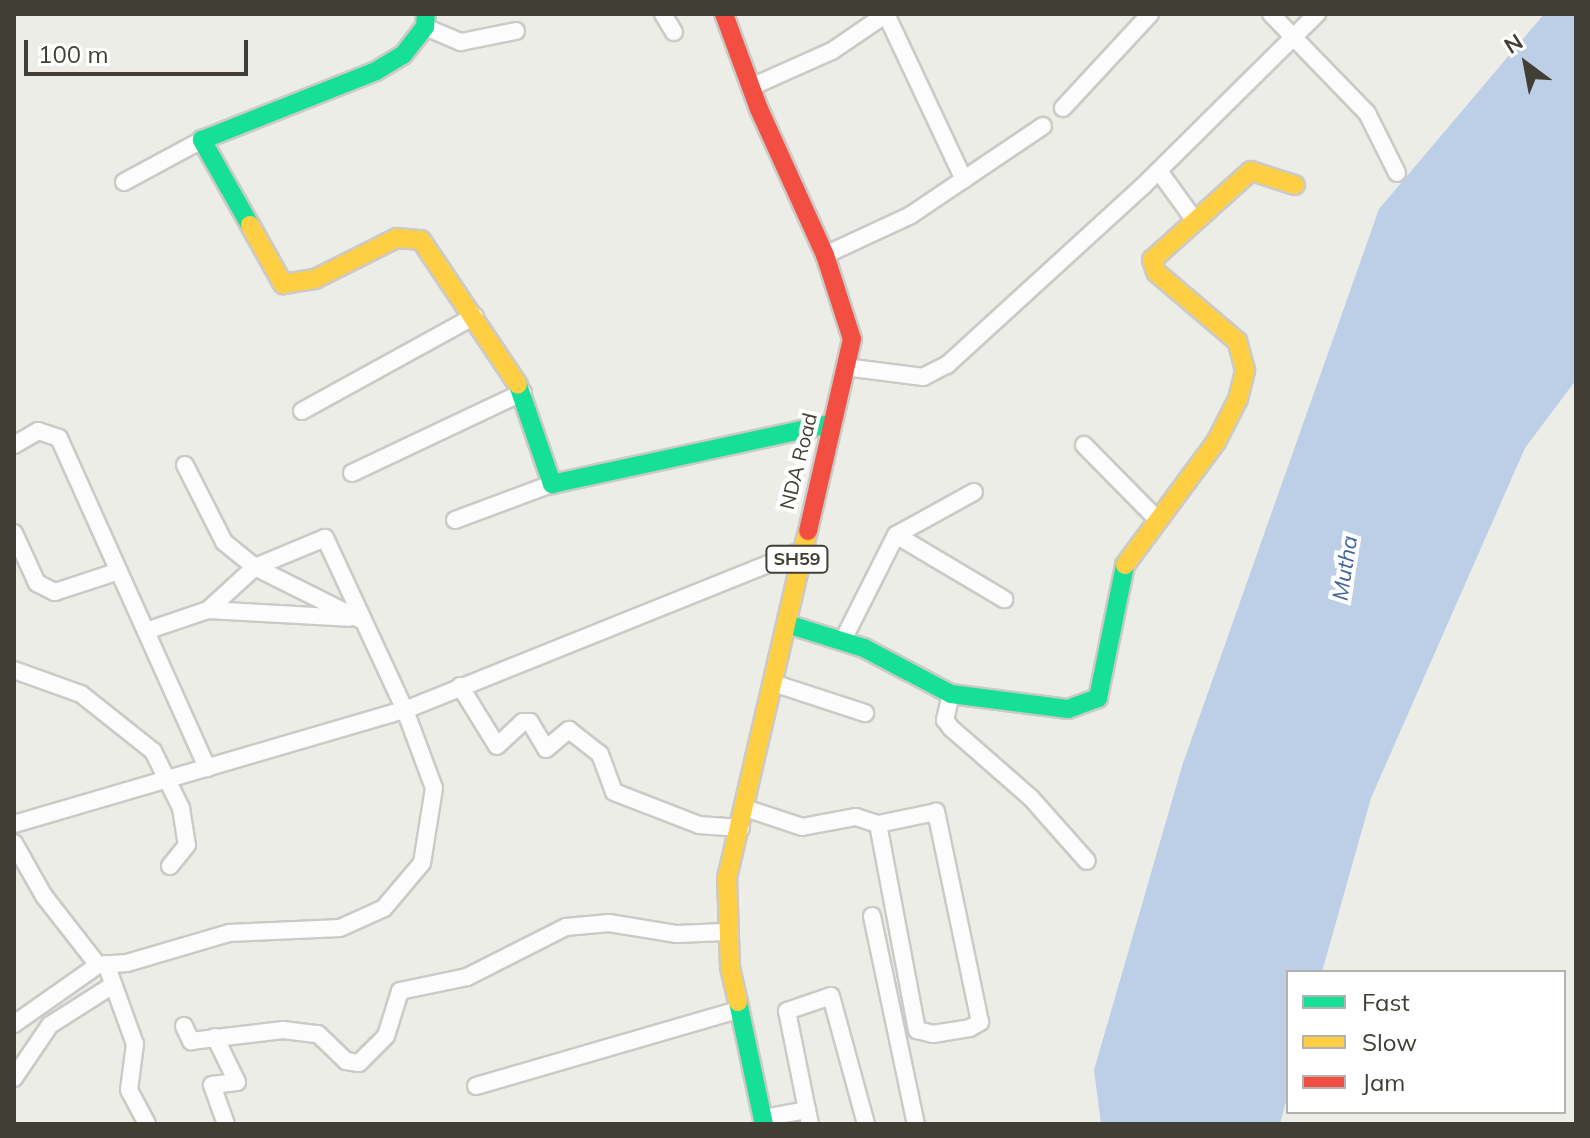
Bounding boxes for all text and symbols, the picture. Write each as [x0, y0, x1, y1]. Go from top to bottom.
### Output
scale bar [28, 24, 252, 74]
north arrow [1486, 24, 1566, 104]
text: N [1499, 27, 1528, 60]
text: 100 m [38, 39, 109, 69]
street label: NDA Road [774, 410, 822, 512]
water label: Mutha [1327, 534, 1363, 602]
road number: SH59 [765, 545, 829, 573]
legend [1286, 970, 1566, 1114]
text: Fast [1362, 987, 1410, 1017]
text: Slow [1362, 1027, 1417, 1057]
text: Jam [1362, 1067, 1405, 1097]

